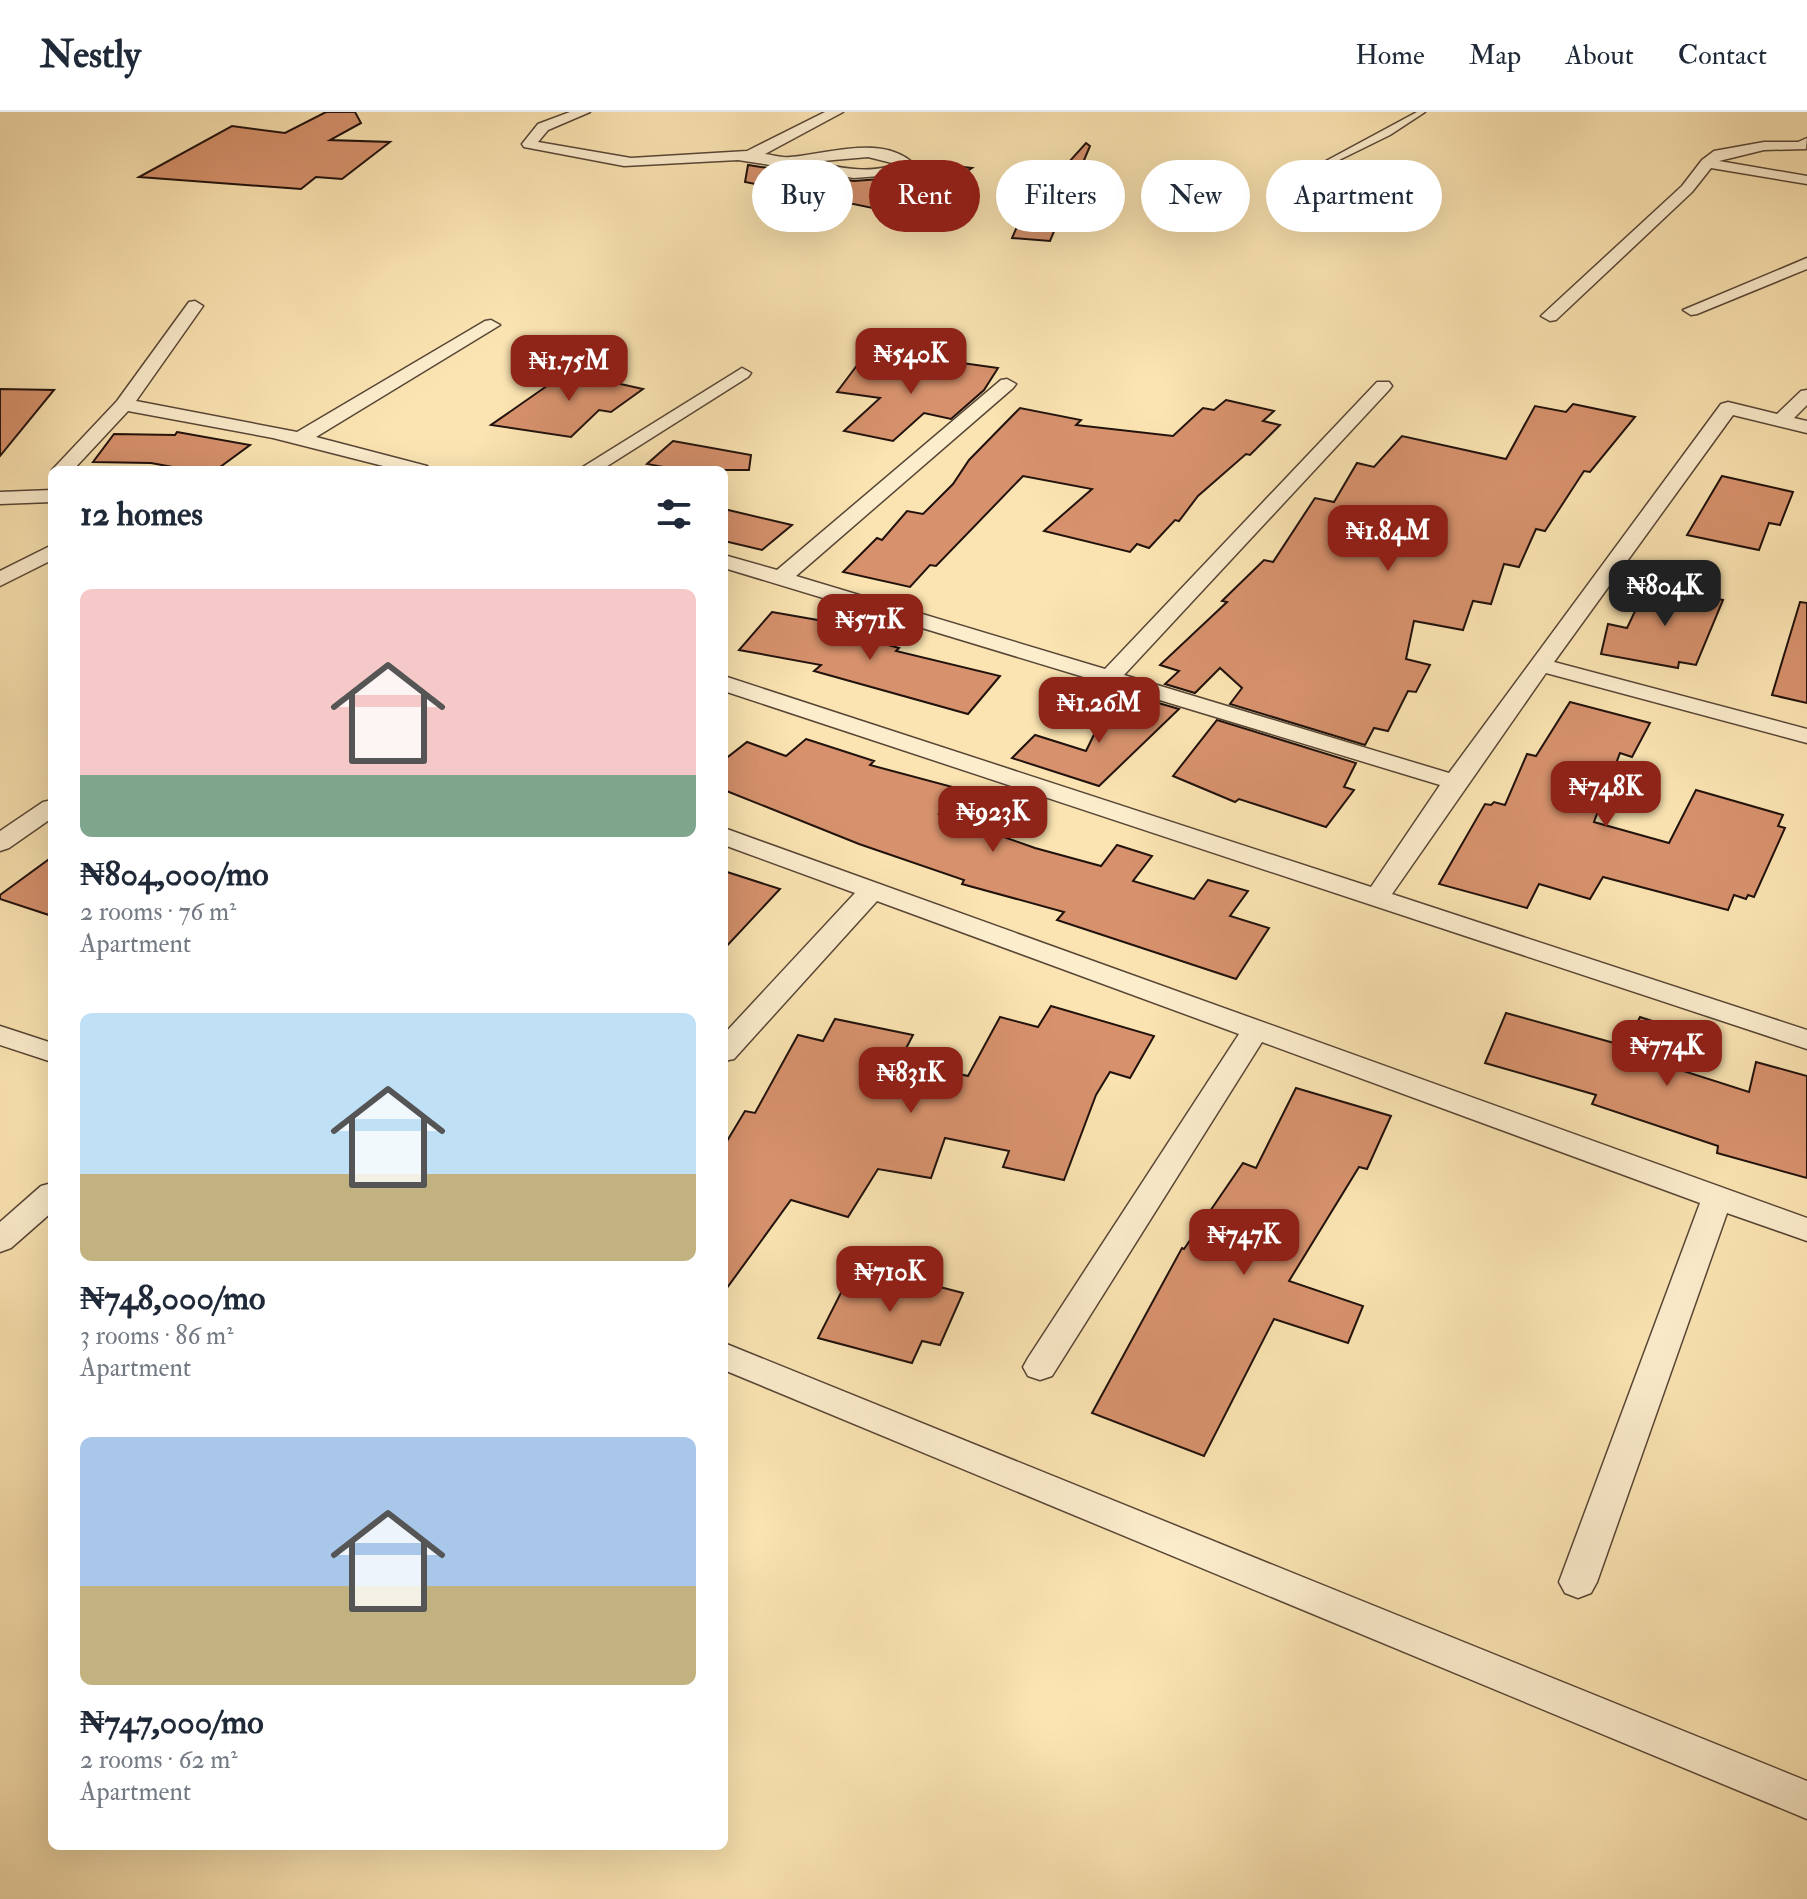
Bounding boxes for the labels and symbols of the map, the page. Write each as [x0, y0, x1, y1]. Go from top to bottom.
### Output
pin: ₦540K [855, 328, 967, 396]
pin: ₦1.75M [504, 335, 634, 403]
pin: ₦1.84M [1323, 505, 1453, 573]
pin: ₦804K [1609, 560, 1721, 628]
pin: ₦571K [814, 594, 926, 662]
pin: ₦1.26M [1034, 677, 1164, 745]
pin: ₦748K [1550, 761, 1662, 829]
pin: ₦923K [937, 786, 1049, 854]
pin: ₦774K [1611, 1020, 1723, 1088]
pin: ₦831K [855, 1047, 967, 1115]
pin: ₦747K [1188, 1209, 1300, 1277]
pin: ₦710K [834, 1246, 946, 1314]

